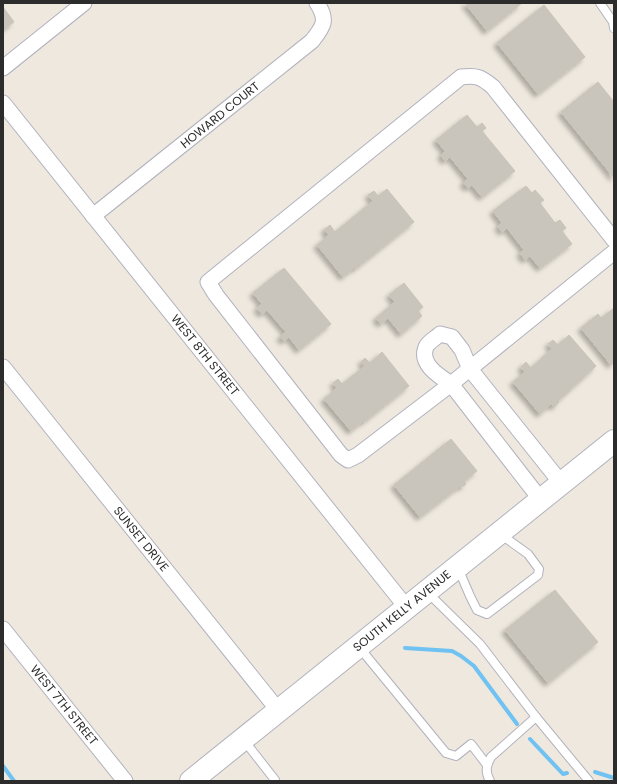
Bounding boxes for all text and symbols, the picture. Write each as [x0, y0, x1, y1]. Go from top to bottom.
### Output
street label: HOWARD COURT [177, 77, 263, 152]
street label: WEST 8TH STREET [167, 311, 244, 399]
street label: SUNSET DRIVE [110, 502, 173, 575]
street label: SOUTH KELLY AVENUE [349, 566, 454, 655]
street label: WEST 7TH STREET [27, 661, 102, 749]

